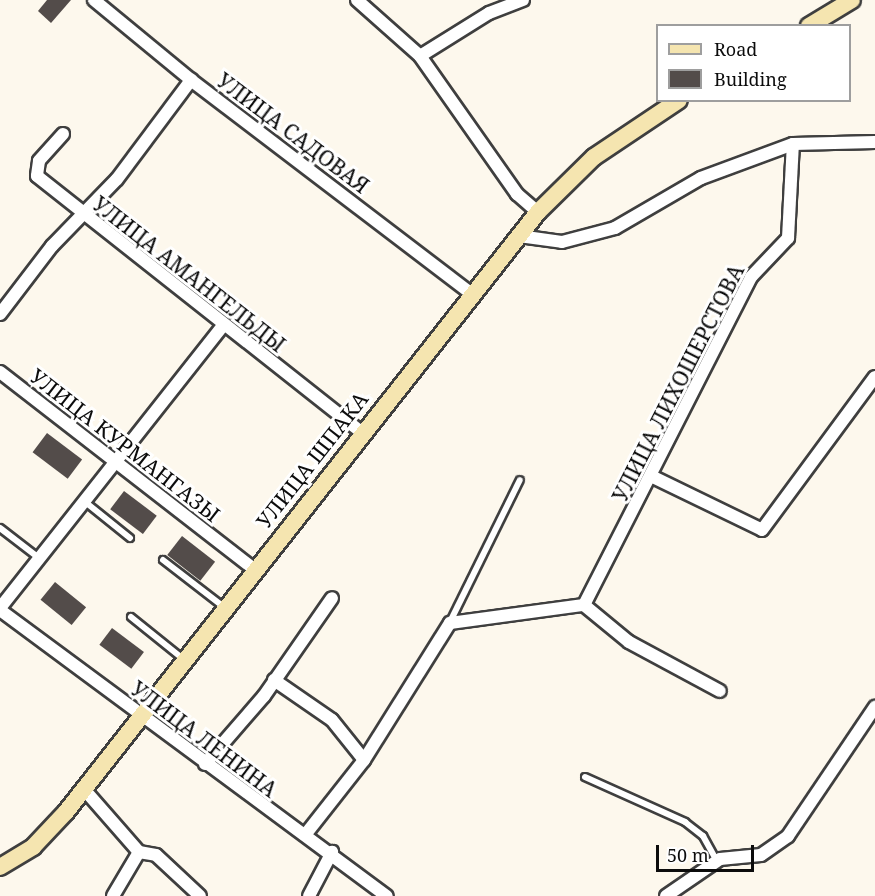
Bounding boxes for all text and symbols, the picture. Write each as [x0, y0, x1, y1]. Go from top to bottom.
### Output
legend [656, 24, 851, 102]
text: Road [714, 37, 757, 61]
text: Building [714, 67, 787, 91]
street label: УЛИЦА САДОВАЯ [212, 68, 374, 198]
street label: УЛИЦА АМАНГЕЛЬДЫ [88, 191, 290, 357]
street label: УЛИЦА ЛИХОШЕРСТОВА [607, 260, 749, 506]
street label: УЛИЦА КУРМАНГАЗЫ [25, 363, 225, 527]
street label: УЛИЦА ШПАКА [251, 387, 373, 533]
street label: УЛИЦА ЛЕНИНА [126, 676, 282, 802]
scale bar [659, 833, 756, 871]
text: 50 m [667, 843, 709, 867]

